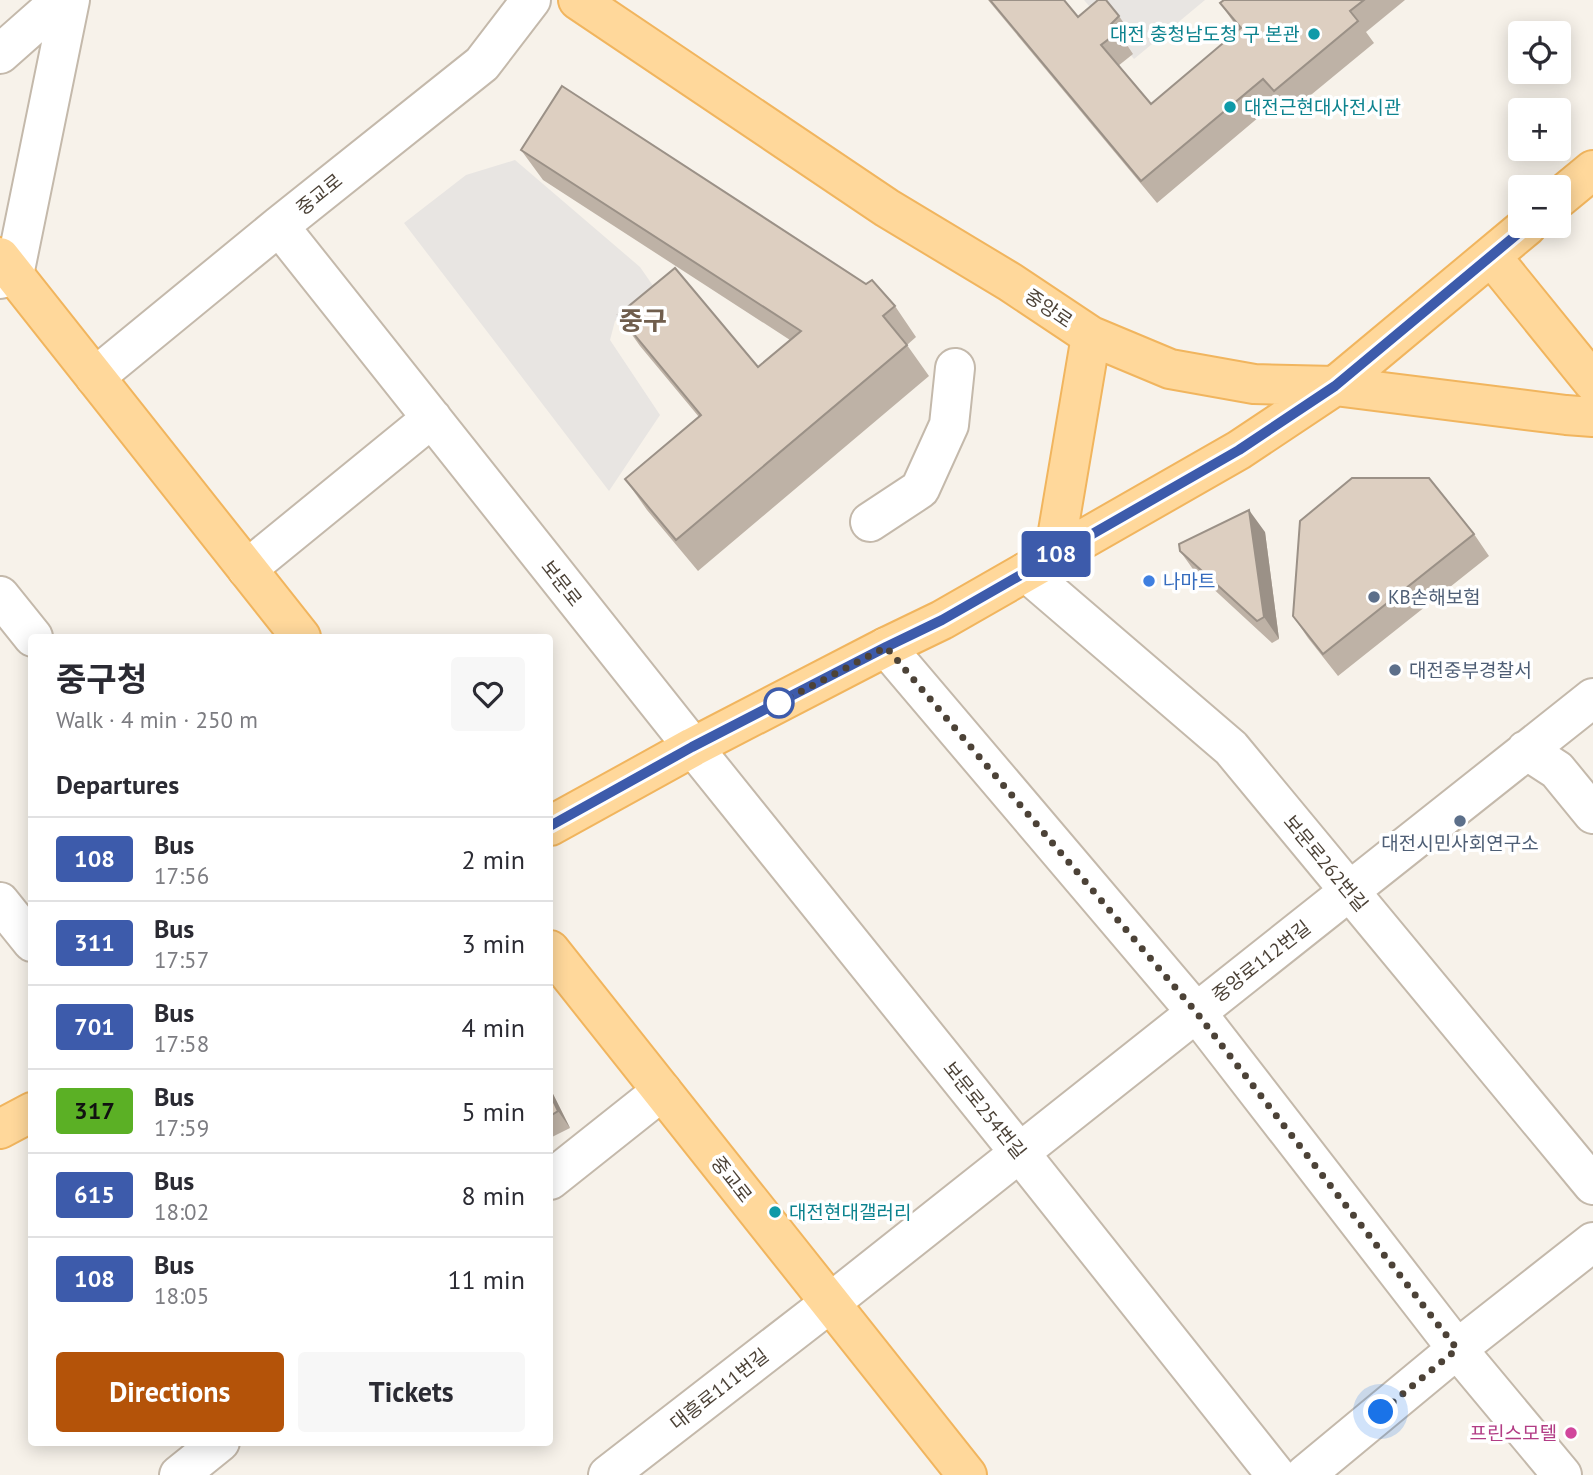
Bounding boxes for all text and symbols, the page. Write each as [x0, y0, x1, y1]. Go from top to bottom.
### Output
map controls [1508, 21, 1571, 238]
button: locate [1508, 21, 1571, 84]
place label: 대전 충청남도청 구 본관 [1110, 22, 1300, 46]
marker: 대전 충청남도청 구 본관 [1306, 26, 1322, 42]
place label: 대전근현대사전시관 [1244, 95, 1401, 119]
button: + [1508, 98, 1571, 161]
marker: 대전근현대사전시관 [1222, 99, 1238, 115]
street label: 중교로 [291, 168, 347, 220]
button: − [1508, 175, 1571, 238]
street label: 중앙로 [1021, 283, 1077, 333]
district label: 중구 [619, 304, 667, 337]
line badge: 108 [1016, 531, 1096, 577]
text: 108 [1036, 538, 1076, 569]
street label: 보문로 [536, 555, 588, 611]
place label: 나마트 [1163, 569, 1215, 593]
marker: 나마트 [1141, 573, 1157, 589]
place label: KB손해보험 [1388, 585, 1481, 609]
marker: KB손해보험 [1366, 589, 1382, 605]
text: 중구청 [56, 657, 147, 700]
button: heart [451, 657, 525, 731]
place label: 대전중부경찰서 [1409, 658, 1531, 682]
marker: 대전중부경찰서 [1387, 662, 1403, 678]
unlabelled marker [764, 688, 794, 718]
text: Walk · 4 min · 250 m [56, 705, 258, 734]
text: Departures [56, 768, 179, 801]
street label: 보문로262번길 [1279, 810, 1373, 916]
marker: 대전시민사회연구소 [1452, 813, 1468, 829]
text: Bus [154, 828, 194, 861]
place label: 대전시민사회연구소 [1381, 831, 1539, 855]
text: 108 [74, 843, 115, 874]
text: 2 min [462, 843, 525, 876]
text: 17:56 [154, 861, 209, 890]
text: Bus [154, 912, 194, 945]
street label: 중앙로112번길 [1207, 915, 1315, 1007]
text: 311 [74, 927, 115, 958]
text: 3 min [462, 927, 525, 960]
text: 17:57 [154, 945, 209, 974]
text: Bus [154, 996, 194, 1029]
text: 701 [74, 1011, 115, 1042]
text: 4 min [462, 1011, 525, 1044]
text: 17:58 [154, 1029, 209, 1058]
street label: 보문로254번길 [938, 1056, 1032, 1164]
text: Bus [154, 1080, 194, 1113]
text: 317 [74, 1095, 115, 1126]
text: 5 min [462, 1095, 525, 1128]
text: 17:59 [154, 1113, 209, 1142]
street label: 중교로 [706, 1151, 758, 1207]
text: Bus [154, 1164, 194, 1197]
text: 615 [74, 1179, 115, 1210]
text: 8 min [462, 1179, 525, 1212]
text: 18:02 [154, 1197, 209, 1226]
place label: 대전현대갤러리 [789, 1200, 911, 1224]
marker: 대전현대갤러리 [767, 1204, 783, 1220]
text: Bus [154, 1248, 194, 1281]
text: 108 [74, 1263, 115, 1294]
text: 11 min [447, 1263, 525, 1296]
text: 18:05 [154, 1281, 209, 1310]
street label: 대흥로111번길 [665, 1343, 773, 1435]
button: Directions [56, 1352, 284, 1432]
button: Tickets [298, 1352, 525, 1432]
your location [1363, 1394, 1398, 1429]
place label: 프린스모텔 [1470, 1421, 1557, 1445]
marker: 프린스모텔 [1563, 1425, 1579, 1441]

